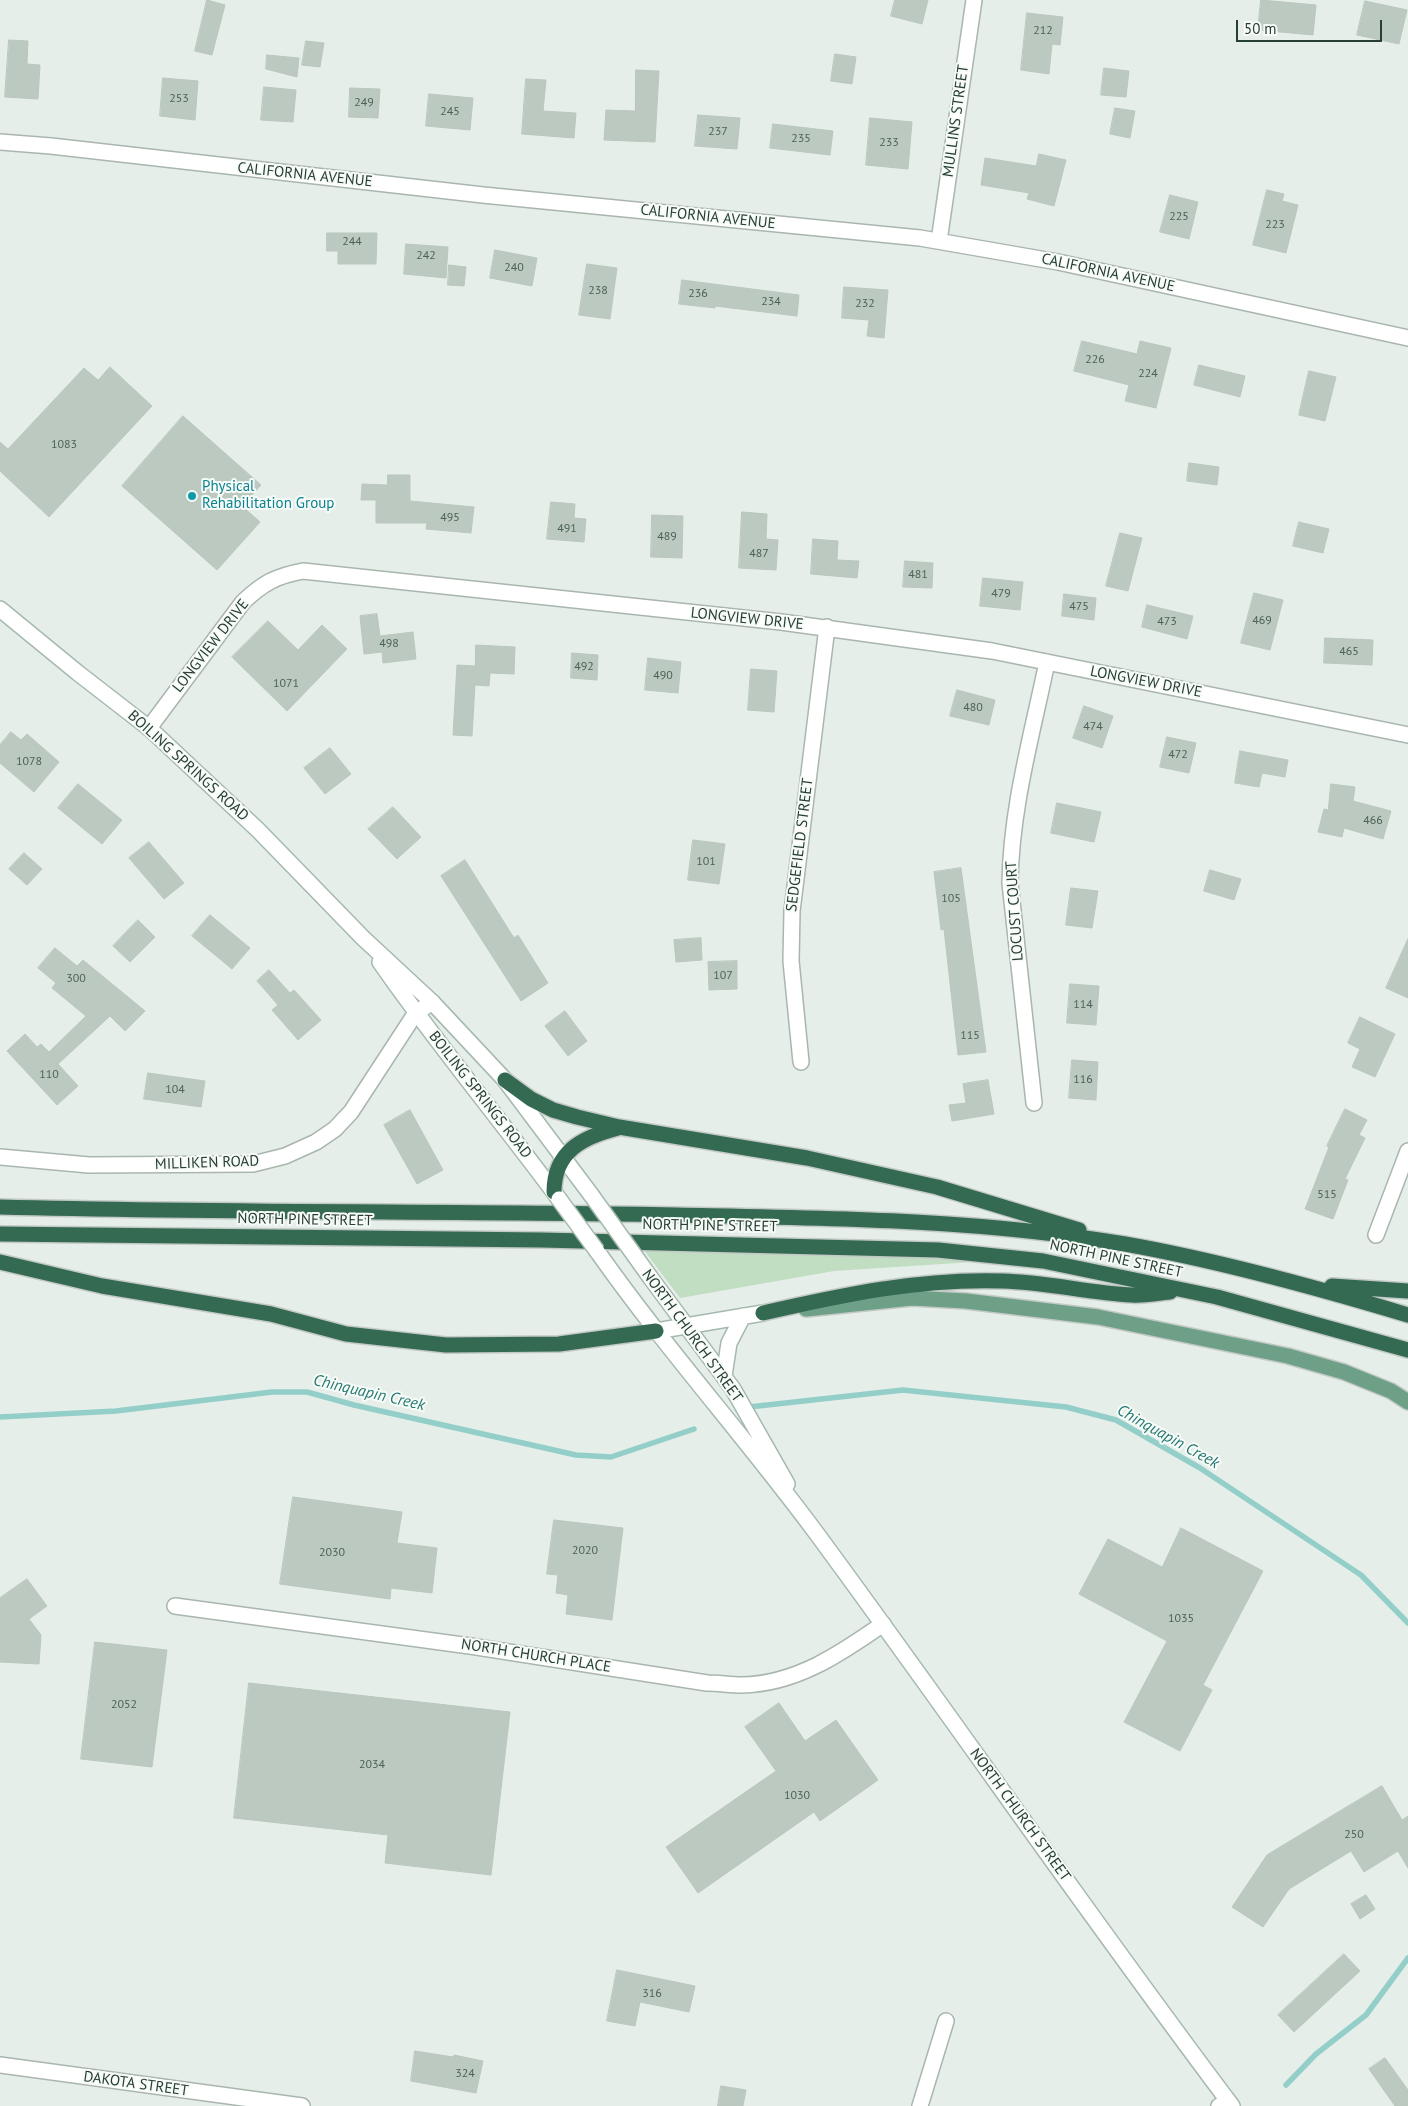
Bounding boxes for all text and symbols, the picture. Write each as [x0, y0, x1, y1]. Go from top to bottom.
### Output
scale bar [1238, 10, 1384, 42]
text: 50 m [1244, 19, 1277, 38]
house number: 212 [1033, 24, 1053, 38]
street label: MULLINS STREET [939, 64, 973, 178]
house number: 253 [169, 92, 189, 106]
house number: 249 [354, 96, 374, 110]
house number: 245 [440, 105, 460, 119]
house number: 237 [708, 125, 728, 139]
house number: 235 [791, 132, 811, 146]
house number: 233 [879, 136, 899, 150]
street label: CALIFORNIA AVENUE [237, 159, 373, 191]
street label: CALIFORNIA AVENUE [640, 201, 776, 233]
house number: 225 [1169, 210, 1189, 224]
house number: 223 [1265, 218, 1285, 232]
house number: 244 [342, 235, 362, 249]
house number: 242 [416, 249, 436, 263]
street label: CALIFORNIA AVENUE [1040, 250, 1176, 296]
house number: 240 [504, 261, 524, 275]
house number: 238 [588, 284, 608, 298]
house number: 236 [688, 287, 708, 301]
house number: 234 [761, 295, 781, 309]
house number: 232 [855, 297, 875, 311]
house number: 226 [1085, 353, 1105, 367]
house number: 224 [1138, 367, 1158, 381]
house number: 1083 [51, 438, 77, 452]
place label: Physical Rehabilitation Group [202, 478, 334, 513]
marker: Physical Rehabilitation Group [186, 490, 198, 502]
house number: 495 [440, 511, 460, 525]
house number: 491 [557, 522, 577, 536]
house number: 489 [657, 530, 677, 544]
house number: 487 [749, 547, 769, 561]
house number: 481 [908, 568, 928, 582]
house number: 479 [991, 587, 1011, 601]
street label: LONGVIEW DRIVE [169, 596, 253, 696]
house number: 475 [1069, 600, 1089, 614]
street label: LONGVIEW DRIVE [690, 604, 804, 634]
house number: 469 [1252, 614, 1272, 628]
house number: 473 [1157, 615, 1177, 629]
house number: 498 [379, 637, 399, 651]
house number: 465 [1339, 645, 1359, 659]
house number: 492 [574, 660, 594, 674]
street label: LONGVIEW DRIVE [1089, 662, 1203, 702]
house number: 490 [653, 669, 673, 683]
house number: 1071 [273, 677, 299, 691]
house number: 480 [963, 701, 983, 715]
street label: BOILING SPRINGS ROAD [124, 707, 252, 825]
house number: 474 [1083, 720, 1103, 734]
house number: 472 [1168, 748, 1188, 762]
house number: 1078 [16, 755, 42, 769]
street label: SEDGEFIELD STREET [783, 777, 817, 913]
house number: 466 [1363, 814, 1383, 828]
house number: 101 [696, 855, 716, 869]
street label: LOCUST COURT [1003, 860, 1027, 962]
house number: 105 [941, 892, 961, 906]
house number: 107 [713, 969, 733, 983]
house number: 300 [66, 972, 86, 986]
house number: 114 [1073, 998, 1093, 1012]
street label: BOILING SPRINGS ROAD [425, 1028, 535, 1162]
house number: 115 [960, 1029, 980, 1043]
house number: 110 [39, 1068, 59, 1082]
house number: 116 [1073, 1073, 1093, 1087]
house number: 104 [165, 1083, 185, 1097]
street label: MILLIKEN ROAD [155, 1152, 259, 1174]
house number: 515 [1317, 1188, 1337, 1202]
street label: NORTH PINE STREET [237, 1210, 373, 1230]
street label: NORTH PINE STREET [642, 1216, 778, 1236]
street label: NORTH PINE STREET [1048, 1236, 1184, 1282]
street label: NORTH CHURCH STREET [638, 1266, 746, 1406]
water label: Chinquapin Creek [311, 1371, 427, 1415]
water label: Chinquapin Creek [1113, 1401, 1223, 1473]
house number: 2020 [572, 1544, 598, 1558]
house number: 2030 [319, 1546, 345, 1560]
house number: 1035 [1168, 1612, 1194, 1626]
street label: NORTH CHURCH PLACE [460, 1635, 612, 1677]
house number: 2052 [111, 1698, 137, 1712]
street label: NORTH CHURCH STREET [966, 1745, 1074, 1885]
house number: 2034 [359, 1758, 385, 1772]
house number: 1030 [784, 1789, 810, 1803]
house number: 250 [1344, 1828, 1364, 1842]
house number: 316 [642, 1987, 662, 2001]
house number: 324 [455, 2067, 475, 2081]
street label: DAKOTA STREET [82, 2068, 190, 2100]

